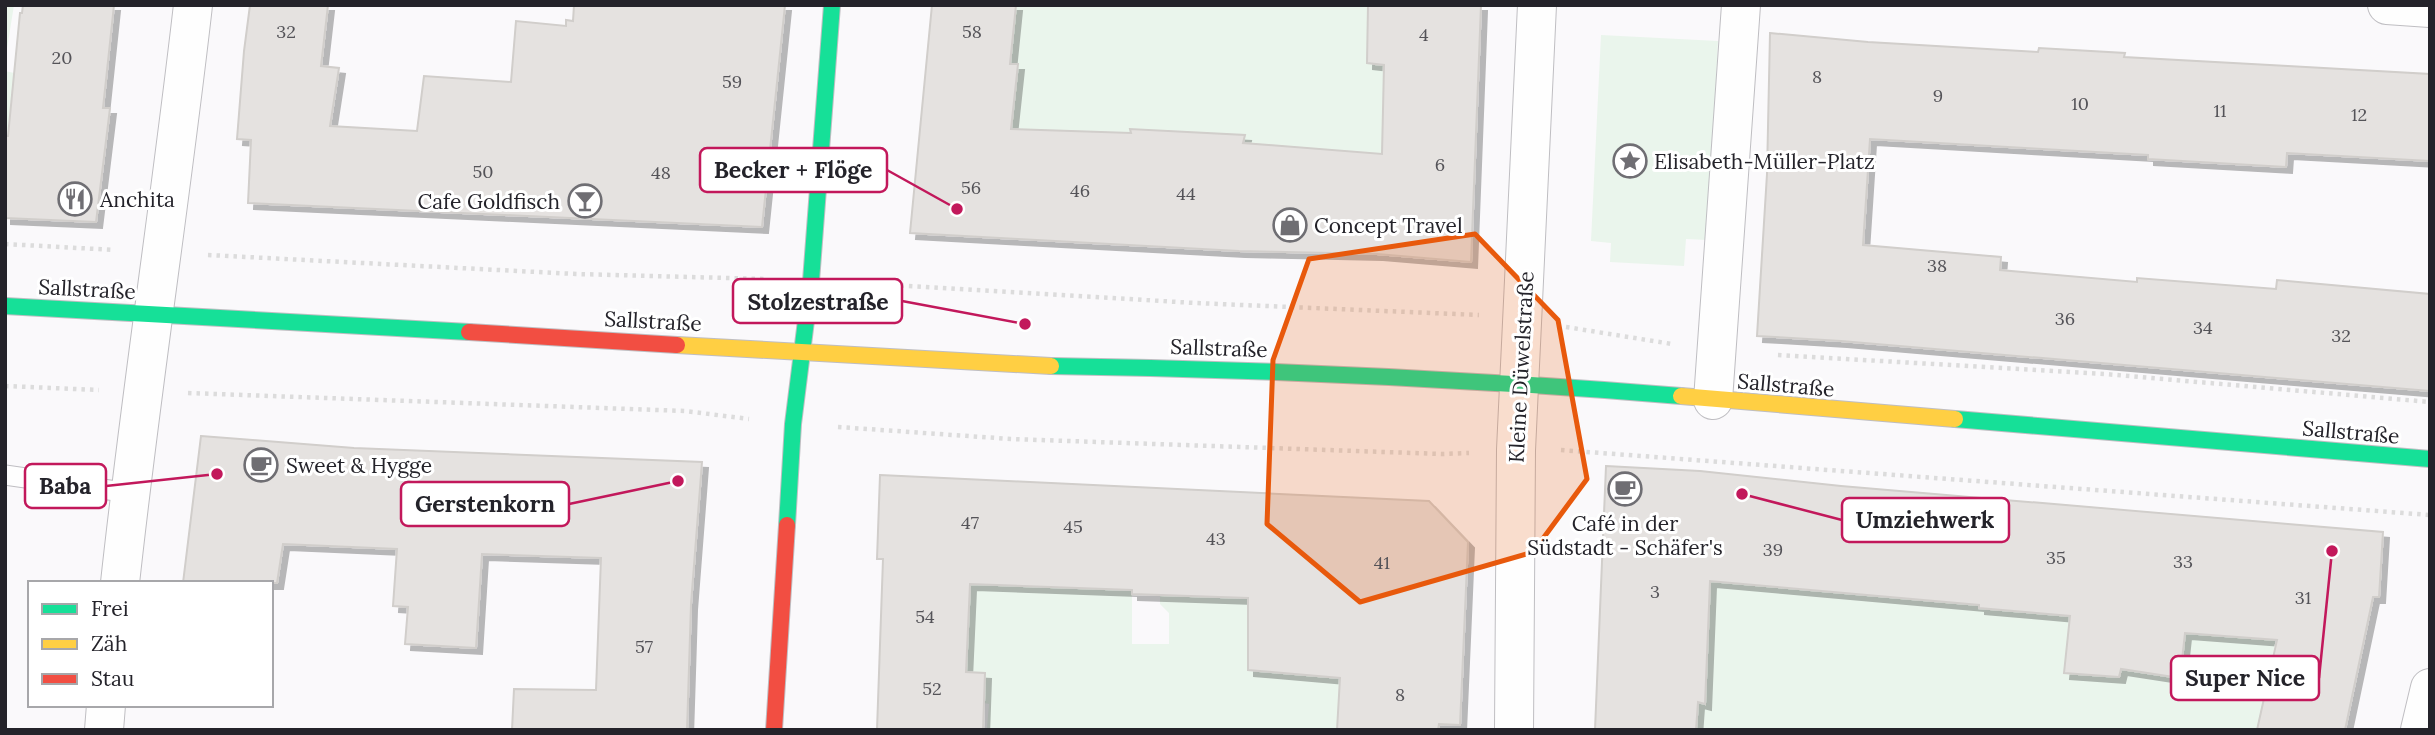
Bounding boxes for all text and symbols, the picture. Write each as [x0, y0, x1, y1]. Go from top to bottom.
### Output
house number: 32 [276, 20, 296, 43]
house number: 58 [962, 20, 982, 43]
house number: 4 [1419, 23, 1429, 46]
house number: 20 [52, 46, 72, 69]
house number: 8 [1812, 65, 1822, 88]
house number: 59 [722, 70, 742, 93]
house number: 9 [1933, 84, 1943, 107]
house number: 10 [2071, 92, 2089, 115]
house number: 11 [2213, 99, 2227, 122]
house number: 12 [2351, 103, 2367, 126]
place icon: Elisabeth-Müller-Platz [1611, 142, 1649, 180]
callout: Becker + Flöge [700, 148, 887, 192]
place label: Elisabeth-Müller-Platz [1654, 148, 1875, 175]
house number: 6 [1435, 153, 1445, 176]
text: Becker + Flöge [714, 155, 872, 184]
house number: 50 [473, 160, 494, 183]
house number: 48 [651, 161, 671, 184]
house number: 56 [961, 176, 981, 199]
house number: 46 [1070, 179, 1090, 202]
restaurant icon: Anchita [56, 180, 94, 218]
bar icon: Cafe Goldfisch [566, 182, 604, 220]
house number: 44 [1176, 182, 1196, 205]
place label: Anchita [99, 186, 175, 213]
place label: Cafe Goldfisch [417, 188, 560, 215]
shop icon: Concept Travel [1271, 206, 1309, 244]
place label: Concept Travel [1314, 212, 1463, 239]
house number: 38 [1927, 254, 1947, 277]
street label: Kleine Düwelstraße [1502, 270, 1540, 464]
street label: Sallstraße [38, 273, 136, 305]
callout: Stolzestraße [733, 279, 902, 323]
text: Stolzestraße [747, 287, 889, 316]
street label: Sallstraße [604, 305, 702, 337]
house number: 36 [2055, 307, 2075, 330]
house number: 34 [2193, 316, 2213, 339]
house number: 32 [2331, 324, 2351, 347]
street label: Sallstraße [1170, 333, 1268, 363]
street label: Sallstraße [1736, 367, 1836, 403]
street label: Sallstraße [2301, 414, 2401, 450]
cafe icon: Sweet & Hygge [242, 446, 280, 484]
place label: Sweet & Hygge [286, 452, 432, 479]
callout: Baba [25, 464, 106, 508]
cafe icon: Café in der Südstadt - Schäfer's [1606, 470, 1644, 508]
text: Baba [39, 471, 91, 500]
callout: Gerstenkorn [401, 482, 569, 526]
text: Gerstenkorn [415, 489, 555, 518]
callout: Umziehwerk [1842, 498, 2009, 542]
text: Umziehwerk [1856, 505, 1995, 534]
place label: Café in der Südstadt - Schäfer's [1527, 510, 1723, 561]
house number: 47 [961, 511, 979, 534]
house number: 45 [1063, 515, 1083, 538]
house number: 43 [1206, 527, 1226, 550]
house number: 39 [1763, 538, 1783, 561]
house number: 35 [2046, 546, 2066, 569]
house number: 33 [2173, 550, 2193, 573]
house number: 41 [1374, 551, 1390, 574]
house number: 3 [1650, 580, 1660, 603]
legend [28, 581, 273, 707]
house number: 31 [2295, 586, 2311, 609]
text: Frei [91, 595, 129, 622]
house number: 54 [915, 605, 935, 628]
text: Zäh [91, 630, 127, 657]
house number: 57 [635, 635, 653, 658]
callout: Super Nice [2171, 656, 2319, 700]
text: Super Nice [2185, 663, 2305, 692]
text: Stau [91, 665, 134, 692]
house number: 52 [922, 677, 942, 700]
house number: 8 [1395, 683, 1405, 706]

